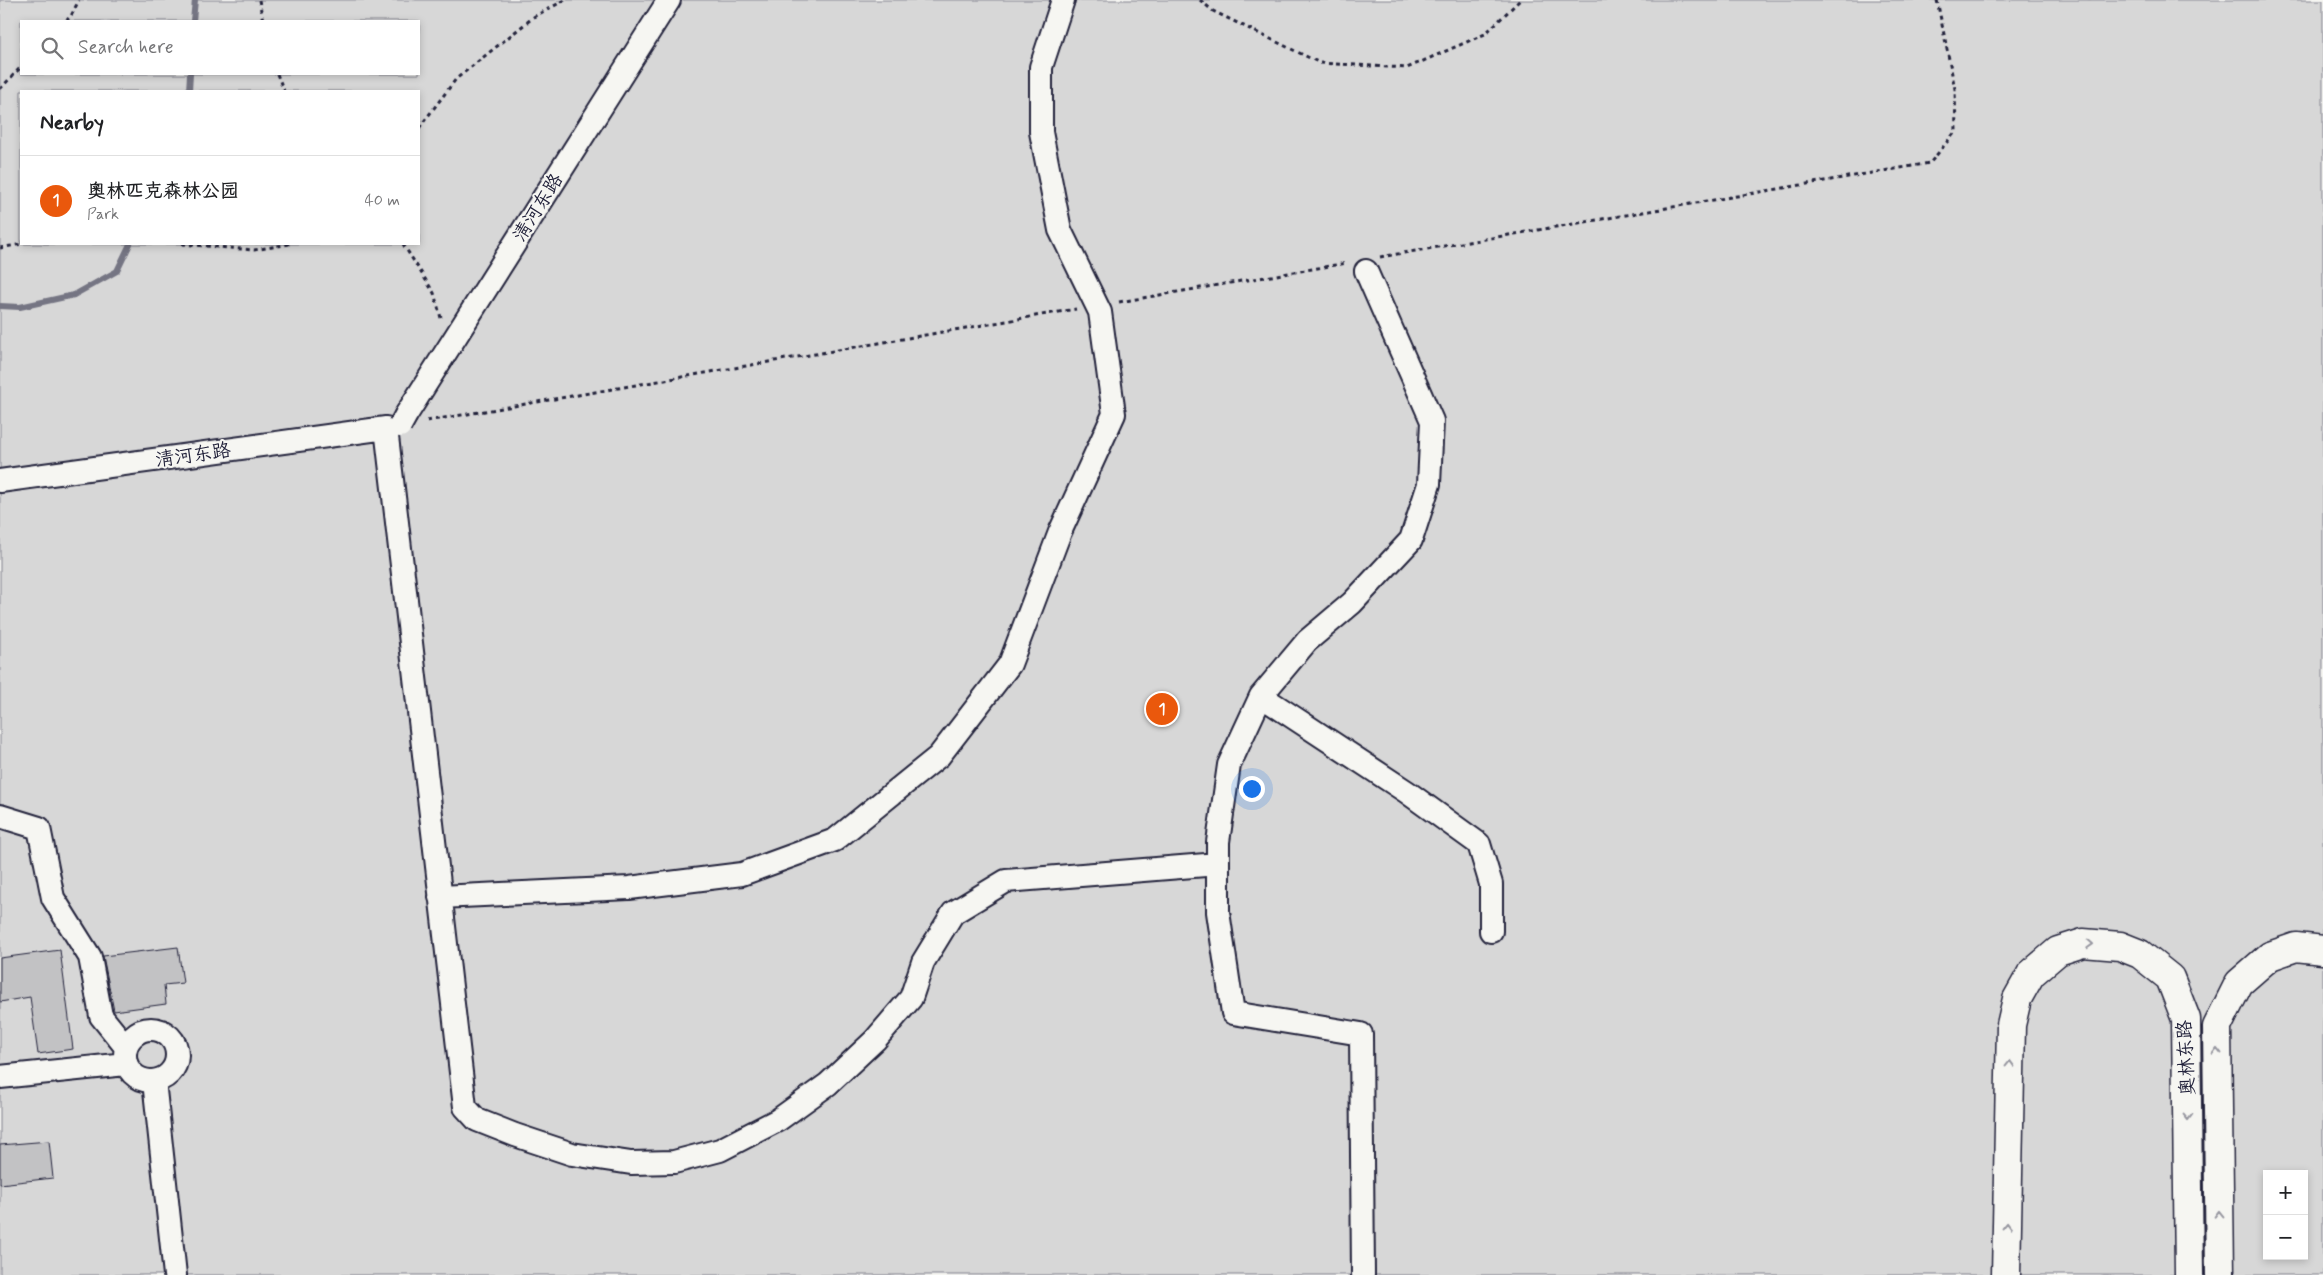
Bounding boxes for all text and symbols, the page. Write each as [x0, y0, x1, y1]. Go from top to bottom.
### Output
search box [20, 20, 420, 75]
icon: search [38, 34, 66, 62]
text: Search here [78, 35, 174, 60]
text: Nearby [40, 109, 104, 137]
street label: 清河东路 [508, 169, 569, 247]
text: 奥林匹克森林公园 [87, 179, 239, 204]
text: 1 [52, 190, 60, 211]
text: 40 m [364, 190, 400, 211]
text: Park [87, 204, 119, 225]
street label: 清河东路 [154, 438, 233, 473]
pin: 1 [1146, 690, 1178, 728]
your location [1239, 776, 1265, 802]
one-way arrow [2086, 938, 2094, 949]
street label: 奥林东路 [2172, 1019, 2201, 1097]
one-way arrow [2212, 1047, 2222, 1054]
one-way arrow [2005, 1060, 2015, 1068]
one-way arrow [2182, 1113, 2193, 1121]
map controls [2263, 1170, 2308, 1260]
button: + [2263, 1170, 2308, 1215]
one-way arrow [2214, 1209, 2225, 1217]
button: − [2263, 1215, 2308, 1260]
one-way arrow [2002, 1222, 2012, 1230]

